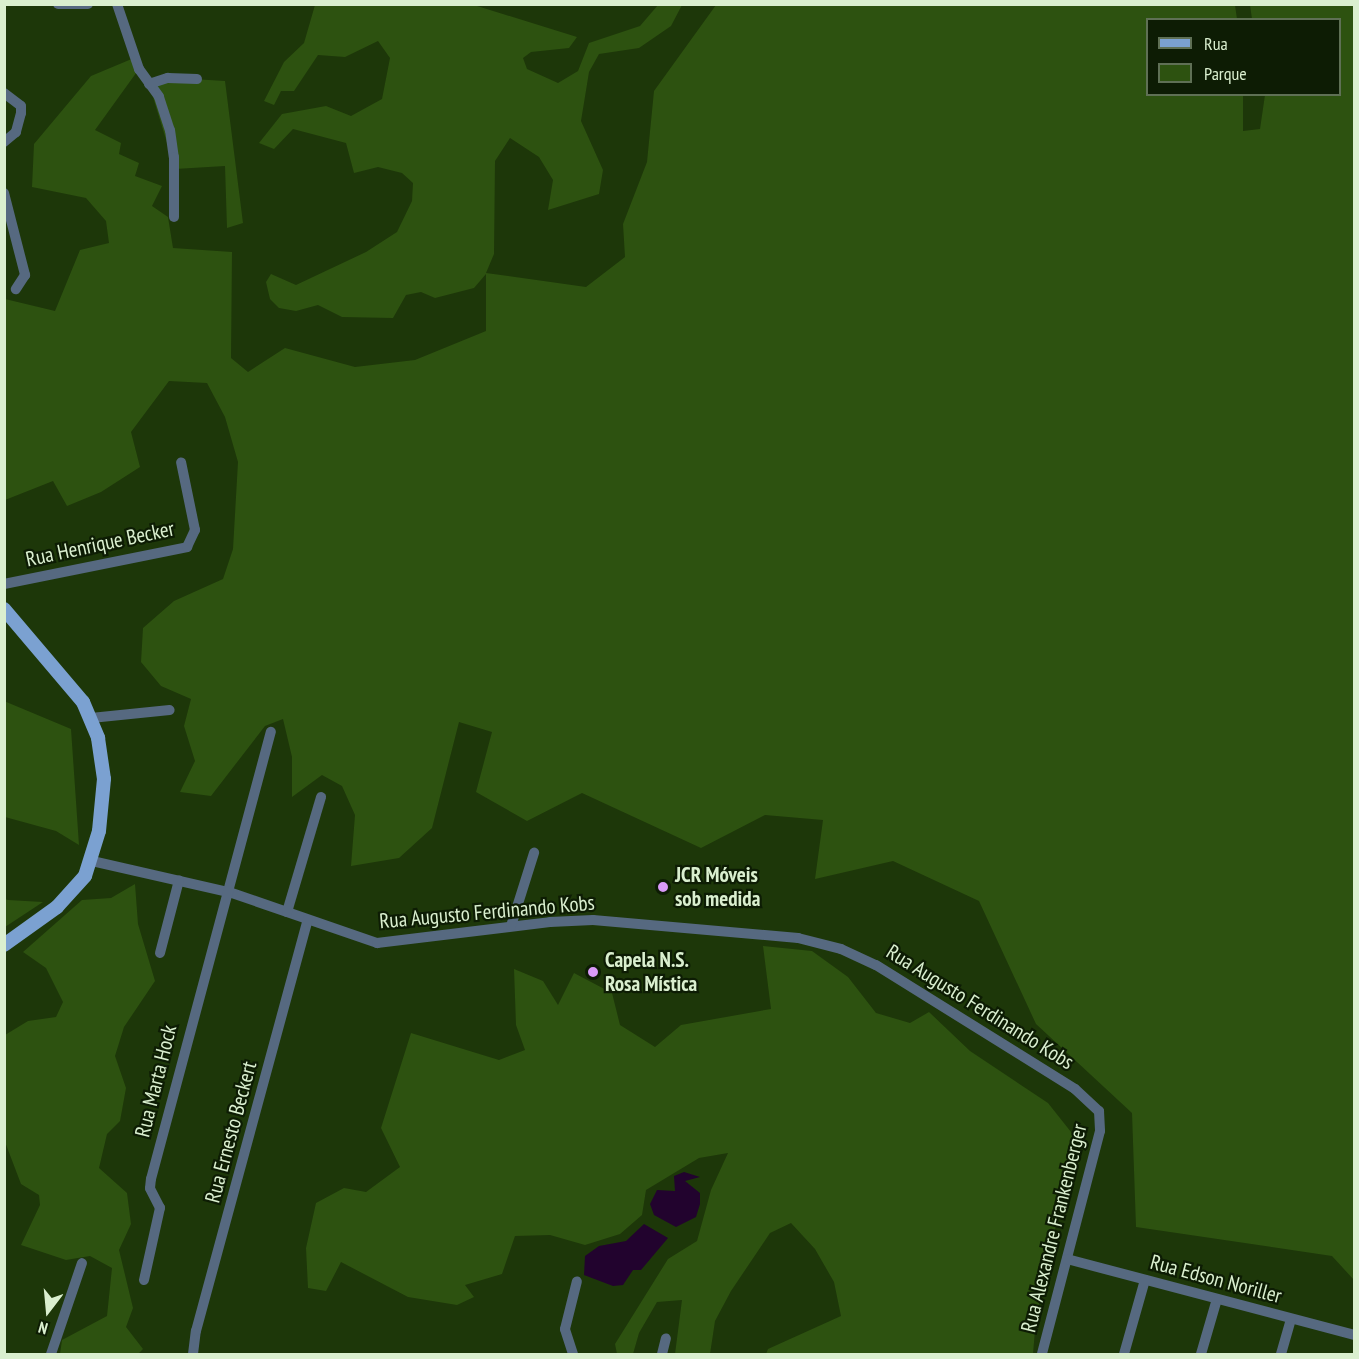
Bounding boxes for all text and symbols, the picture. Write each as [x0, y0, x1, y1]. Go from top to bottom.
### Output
legend [1146, 18, 1341, 96]
text: Rua [1204, 32, 1228, 55]
text: Parque [1204, 62, 1247, 85]
street label: Rua Henrique Becker [24, 516, 176, 572]
place label: JCR Móveis sob medida [675, 862, 760, 912]
marker: JCR Móveis sob medida [656, 880, 670, 894]
street label: Rua Augusto Ferdinando Kobs [378, 890, 596, 934]
street label: Rua Augusto Ferdinando Kobs [882, 939, 1078, 1075]
place label: Capela N.S. Rosa Mística [605, 947, 697, 997]
marker: Capela N.S. Rosa Mística [586, 965, 600, 979]
street label: Rua Marta Hock [130, 1022, 182, 1140]
street label: Rua Ernesto Beckert [200, 1058, 262, 1206]
street label: Rua Alexandre Frankenberger [1016, 1121, 1092, 1335]
street label: Rua Edson Noriller [1148, 1249, 1284, 1309]
north arrow [18, 1281, 78, 1341]
text: N [36, 1318, 50, 1339]

